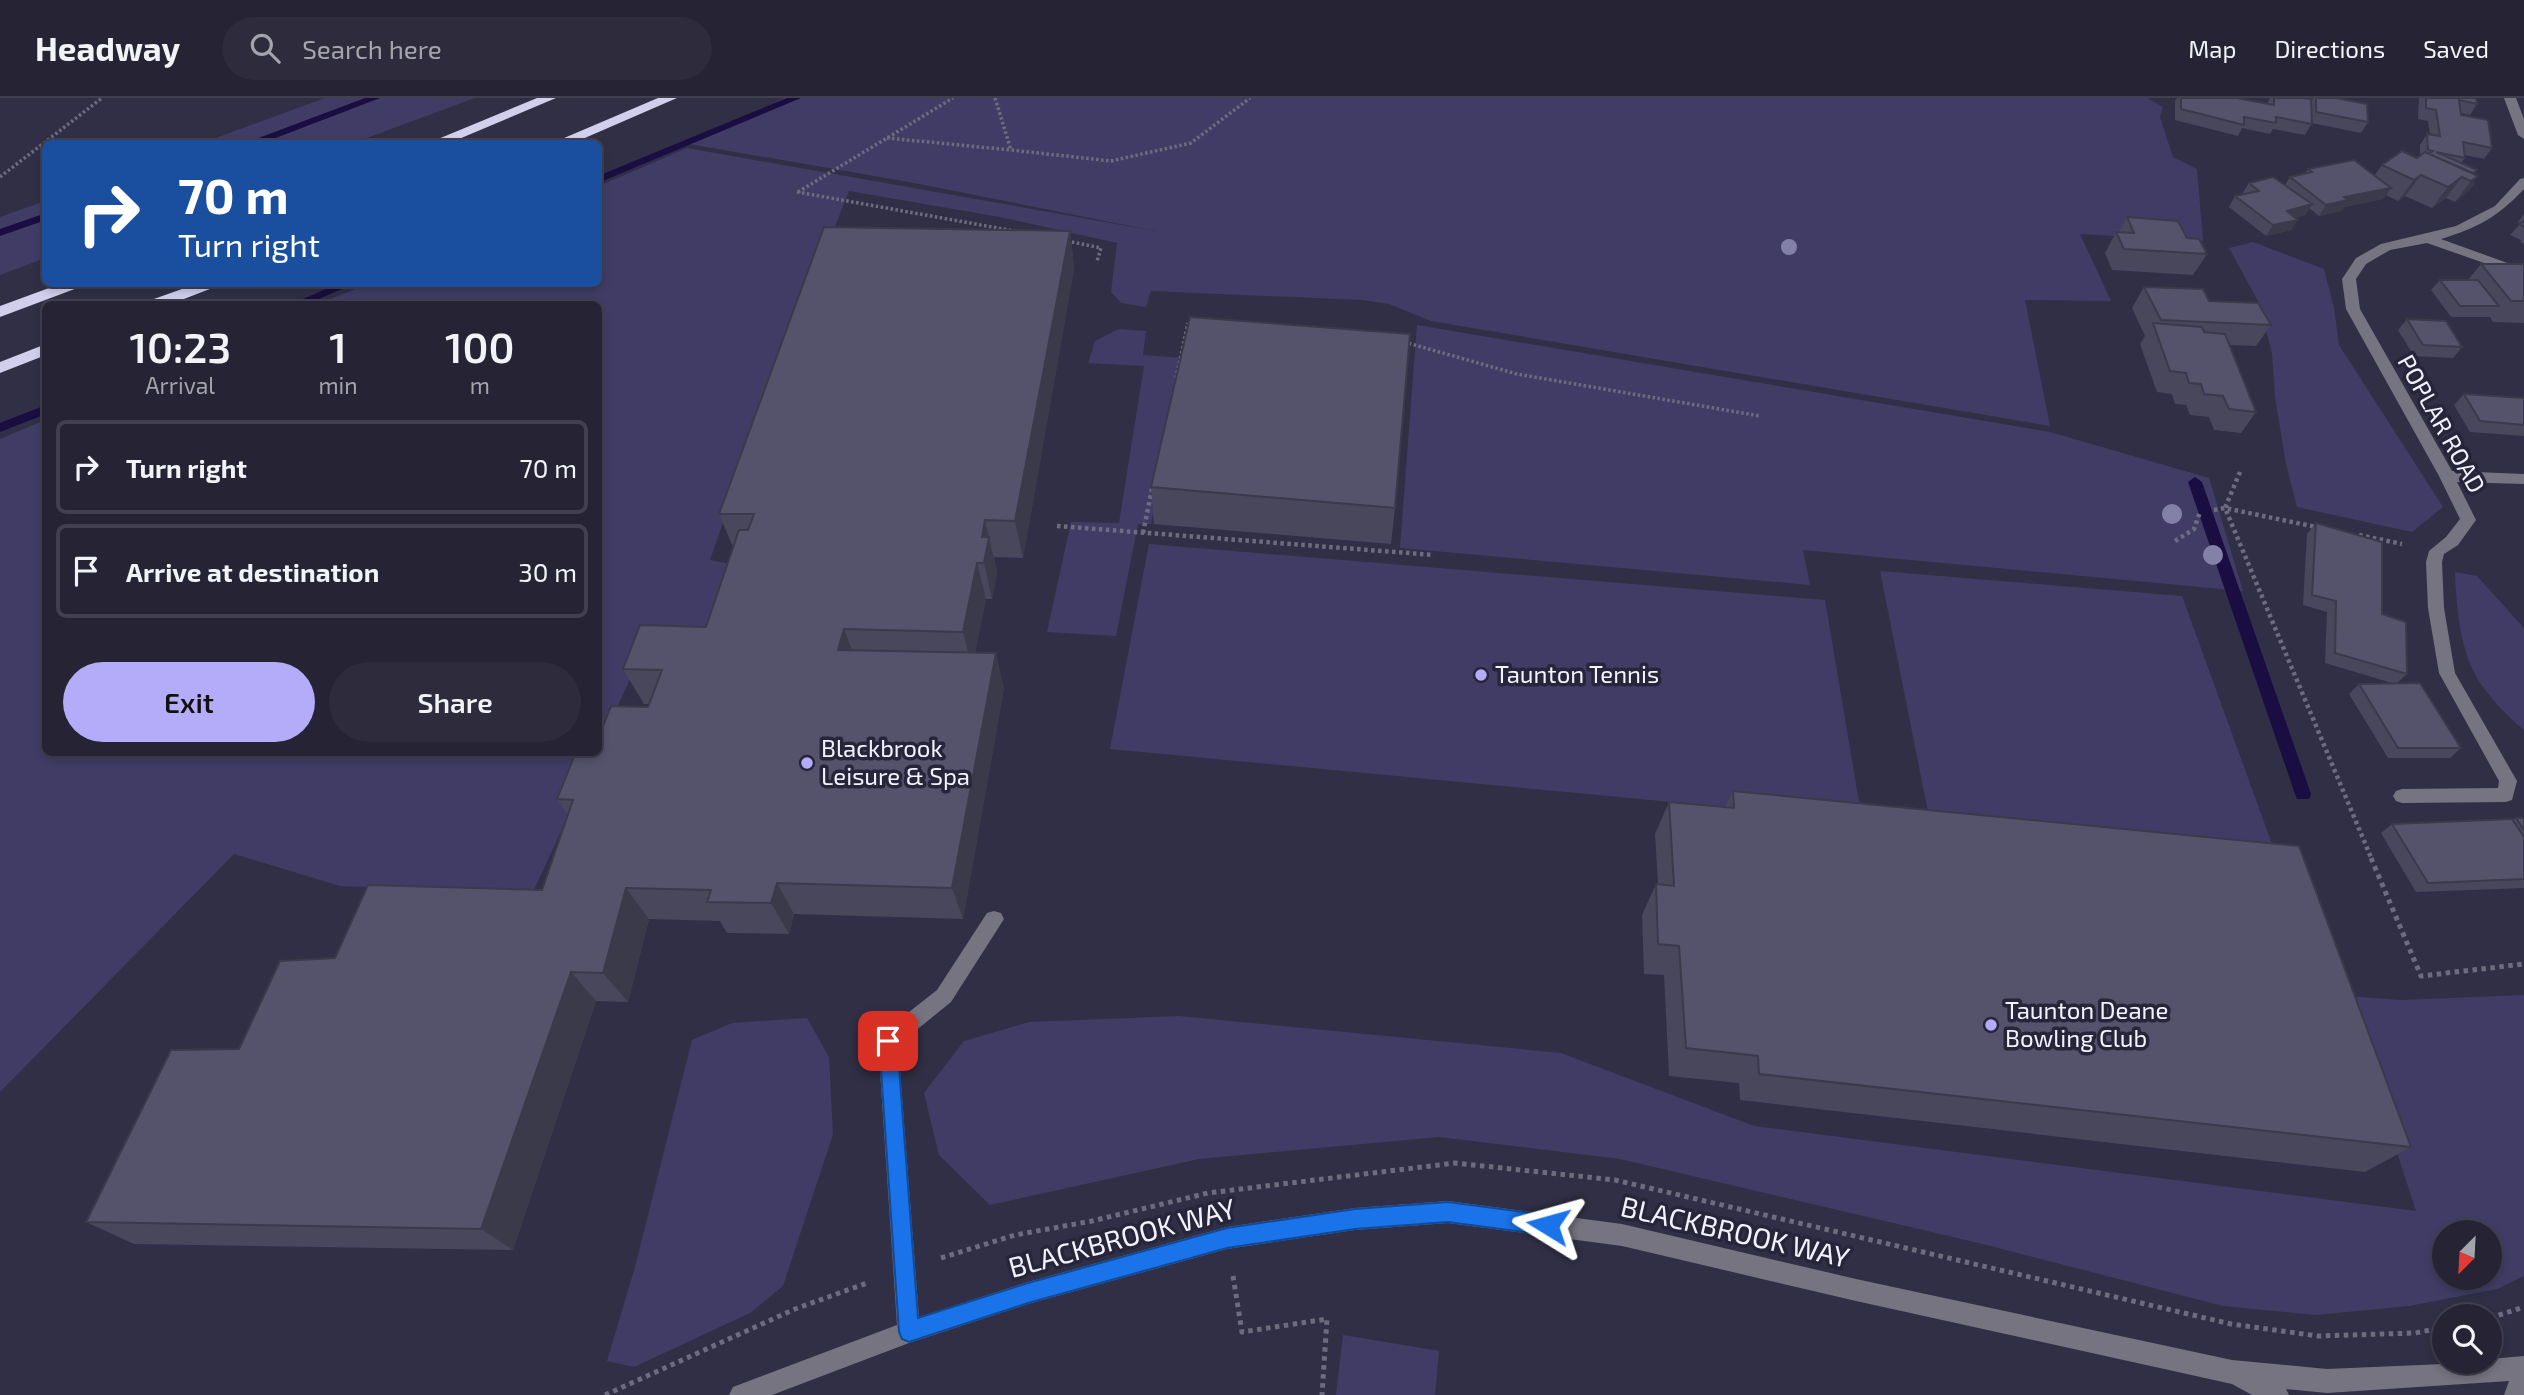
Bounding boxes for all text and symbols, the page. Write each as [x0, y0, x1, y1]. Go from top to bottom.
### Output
search box [222, 17, 712, 80]
text: Headway [35, 28, 180, 68]
icon: search [246, 29, 284, 67]
text: Search here [302, 33, 442, 64]
text: Map [2188, 34, 2236, 63]
text: Directions [2274, 34, 2385, 63]
text: Saved [2423, 34, 2489, 63]
text: 70 m [178, 165, 289, 224]
icon: right [63, 168, 154, 259]
text: Turn right [178, 225, 320, 263]
text: 10:23 [129, 321, 231, 371]
text: 1 [329, 321, 347, 371]
text: 100 [445, 321, 515, 371]
street label: POPLAR ROAD [2392, 349, 2492, 497]
text: Arrival [145, 371, 215, 399]
text: min [318, 371, 358, 399]
text: m [470, 371, 490, 399]
icon: right [67, 448, 105, 486]
text: Turn right [126, 452, 247, 483]
text: 70 m [519, 452, 577, 483]
icon: arrive [67, 552, 105, 590]
text: Arrive at destination [126, 556, 379, 587]
text: 30 m [518, 556, 577, 587]
place label: Taunton Tennis [1495, 659, 1659, 688]
button: Exit [63, 662, 315, 742]
button: Share [329, 662, 581, 742]
marker: Taunton Tennis [1473, 667, 1489, 683]
place label: Blackbrook Leisure & Spa [821, 733, 970, 790]
marker: Blackbrook Leisure & Spa [799, 755, 815, 771]
place label: Taunton Deane Bowling Club [2005, 995, 2168, 1052]
pin [858, 1011, 918, 1071]
marker: Taunton Deane Bowling Club [1983, 1017, 1999, 1033]
icon: arrive [869, 1022, 907, 1060]
position arrow [1511, 1188, 1585, 1262]
street label: BLACKBROOK WAY [1618, 1188, 1853, 1274]
street label: BLACKBROOK WAY [1005, 1190, 1239, 1284]
north arrow [2432, 1220, 2502, 1290]
map controls [2432, 1220, 2502, 1374]
button: search [2432, 1304, 2502, 1374]

